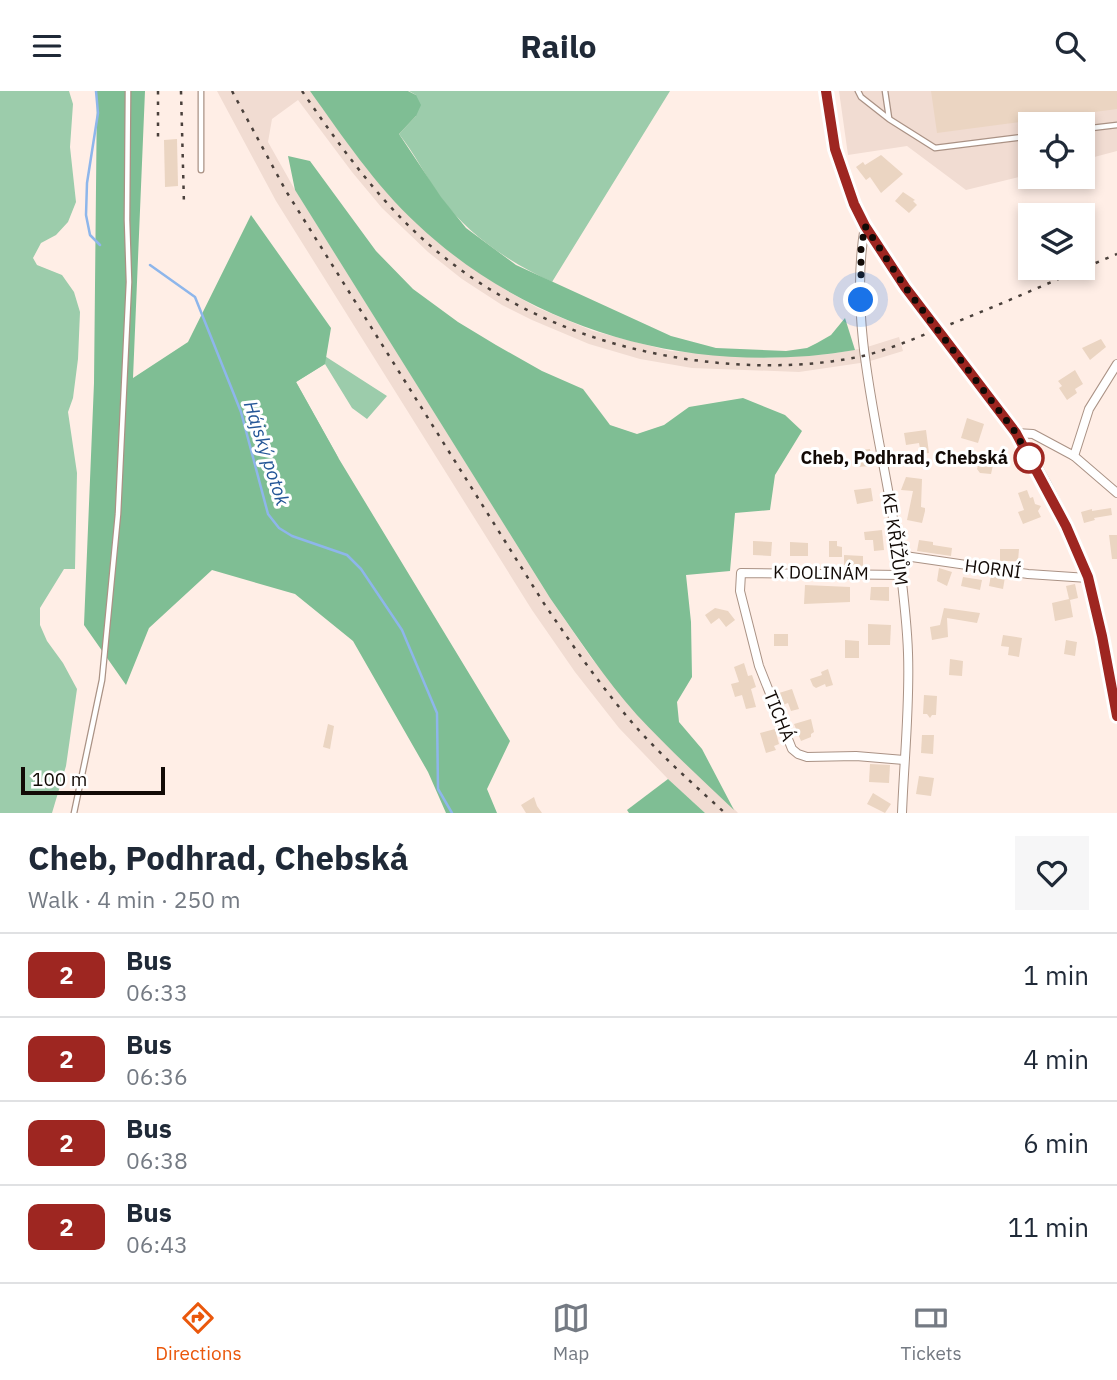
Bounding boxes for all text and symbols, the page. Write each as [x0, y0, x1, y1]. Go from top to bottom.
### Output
text: Railo [520, 25, 597, 67]
icon: menu [28, 27, 66, 65]
icon: search [1051, 27, 1089, 65]
map controls [1018, 112, 1095, 280]
button: locate [1018, 112, 1095, 189]
button: layers [1018, 203, 1095, 280]
your location [843, 282, 878, 317]
water label: Hájský potok [239, 398, 296, 510]
marker: Cheb, Podhrad, Chebská [1014, 443, 1044, 473]
place label: Cheb, Podhrad, Chebská [800, 446, 1008, 469]
street label: KE KŘÍŽŮM [878, 491, 914, 587]
street label: HORNÍ [963, 554, 1023, 583]
street label: K DOLINÁM [773, 560, 869, 585]
street label: TICHÁ [759, 687, 800, 745]
scale bar [21, 764, 164, 796]
text: 100 m [32, 767, 87, 791]
text: Cheb, Podhrad, Chebská [28, 836, 409, 879]
button: heart [1015, 836, 1089, 910]
text: Walk · 4 min · 250 m [28, 884, 241, 914]
text: Bus [126, 943, 172, 977]
text: 1 min [1023, 958, 1089, 992]
text: 2 [59, 959, 74, 991]
text: 06:33 [126, 977, 188, 1007]
text: Bus [126, 1027, 172, 1061]
text: 4 min [1023, 1042, 1089, 1076]
text: 2 [59, 1043, 74, 1075]
text: 06:36 [126, 1061, 188, 1091]
text: Bus [126, 1111, 172, 1145]
text: 6 min [1023, 1126, 1089, 1160]
text: 2 [59, 1127, 74, 1159]
text: 06:38 [126, 1145, 188, 1175]
text: Bus [126, 1195, 172, 1229]
text: 11 min [1008, 1210, 1089, 1244]
text: 2 [59, 1211, 74, 1243]
text: 06:43 [126, 1229, 188, 1259]
tab: Directions [155, 1299, 242, 1365]
tab: Map [552, 1299, 590, 1365]
tab: Tickets [901, 1299, 962, 1365]

